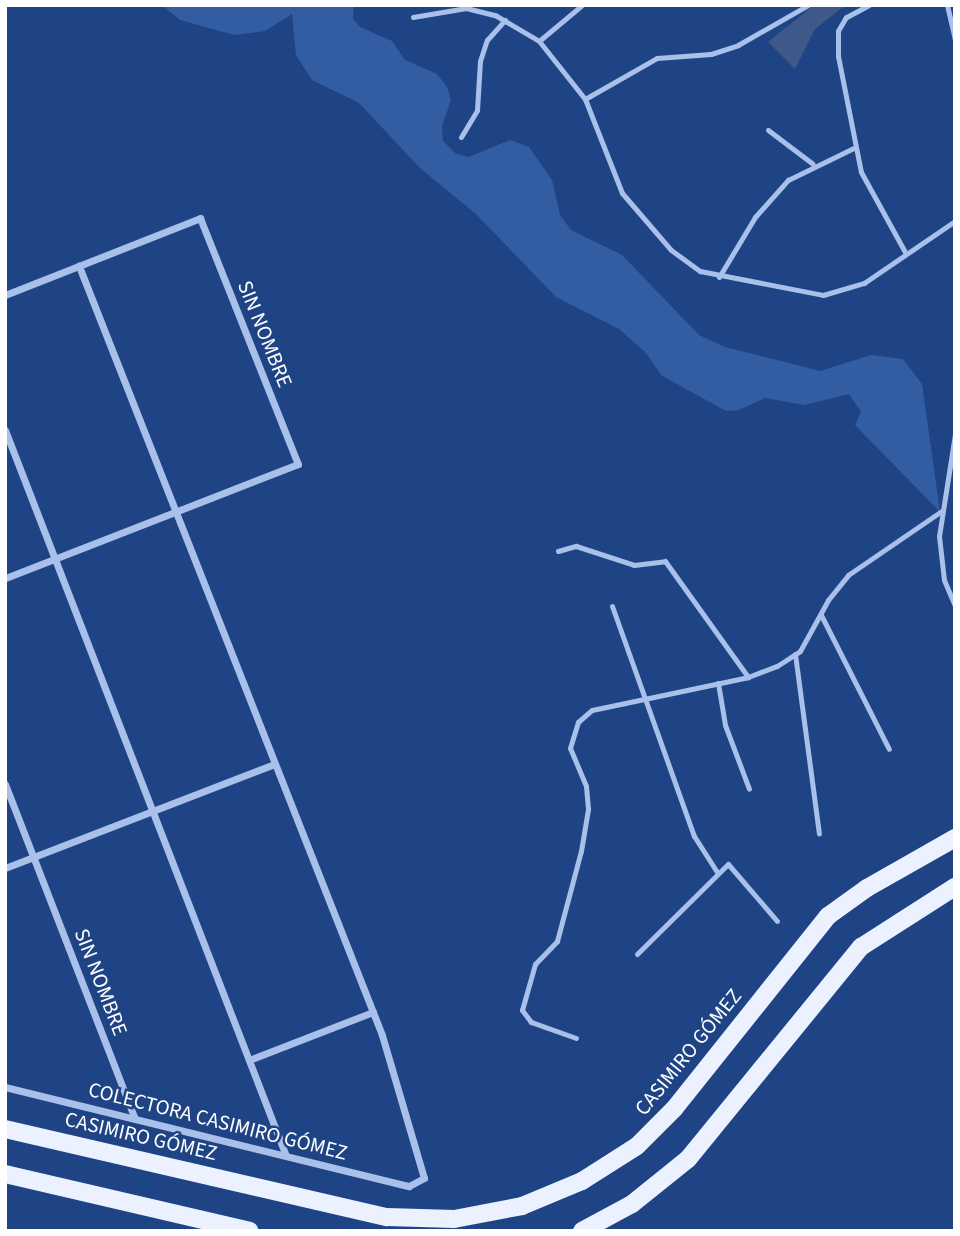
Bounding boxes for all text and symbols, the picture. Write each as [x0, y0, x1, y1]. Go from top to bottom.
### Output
street label: SIN NOMBRE [232, 277, 298, 391]
street label: SIN NOMBRE [69, 925, 133, 1039]
street label: CASIMIRO GÓMEZ [629, 984, 747, 1120]
street label: COLECTORA CASIMIRO GÓMEZ [86, 1077, 350, 1165]
street label: CASIMIRO GÓMEZ [62, 1106, 220, 1166]

